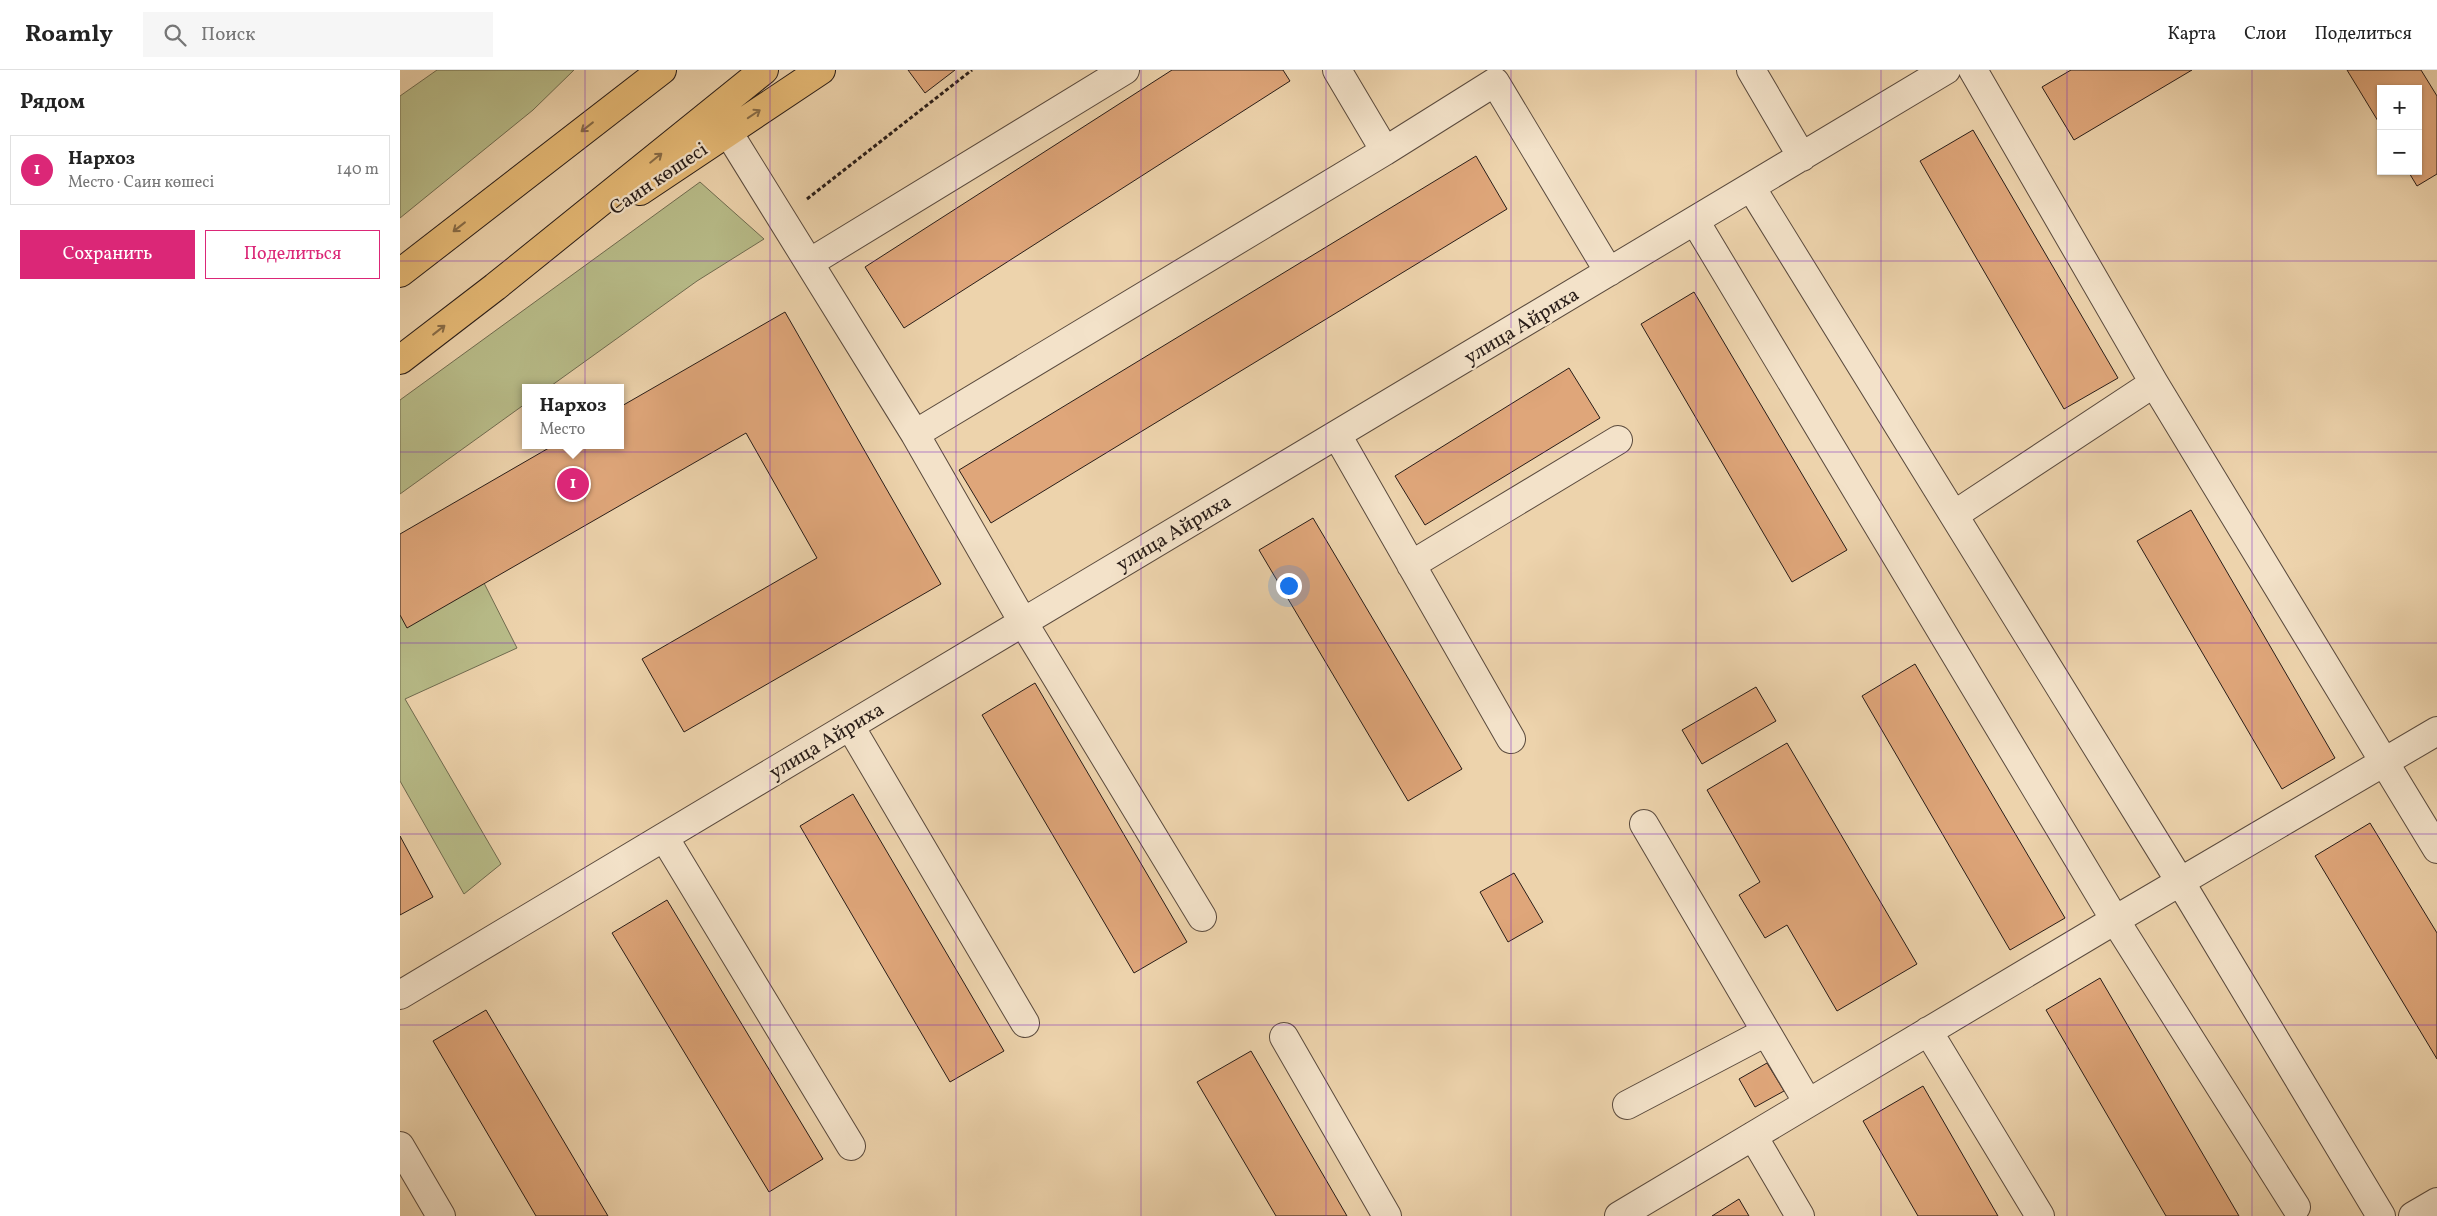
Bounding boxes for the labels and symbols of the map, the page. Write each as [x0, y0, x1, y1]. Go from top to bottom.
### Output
one-way arrow [747, 109, 761, 120]
one-way arrow [581, 122, 594, 133]
street label: Саин көшесі [604, 136, 714, 223]
one-way arrow [649, 152, 662, 163]
one-way arrow [452, 222, 466, 232]
street label: улица Айриха [1459, 281, 1585, 372]
one-way arrow [432, 325, 445, 336]
pin: 1 [557, 465, 589, 503]
street label: улица Айриха [1111, 488, 1237, 579]
your location [1276, 573, 1302, 599]
street label: улица Айриха [764, 696, 890, 787]

